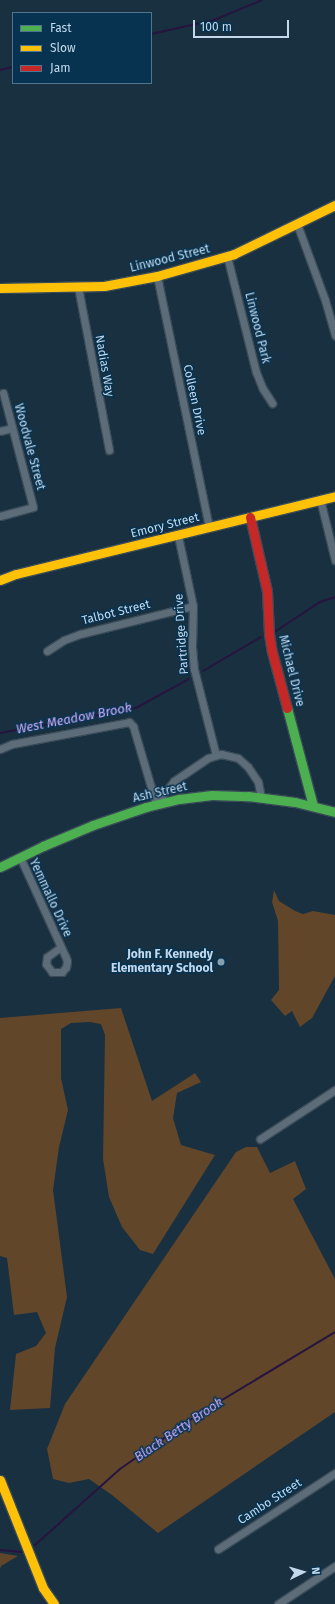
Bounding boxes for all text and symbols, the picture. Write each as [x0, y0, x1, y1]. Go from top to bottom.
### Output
legend [12, 12, 152, 84]
scale bar [195, 12, 291, 38]
text: 100 m [200, 20, 232, 34]
text: Fast [50, 21, 72, 35]
text: Slow [50, 41, 76, 55]
text: Jam [50, 61, 70, 75]
street label: Linwood Street [129, 242, 211, 276]
street label: Linwood Park [241, 291, 273, 365]
street label: Nadias Way [92, 334, 116, 398]
street label: Colleen Drive [179, 363, 209, 437]
street label: Woodvale Street [11, 402, 47, 492]
street label: Emory Street [129, 511, 201, 541]
street label: Partridge Drive [172, 593, 192, 675]
street label: Talbot Street [80, 598, 152, 628]
street label: Michael Drive [275, 634, 307, 708]
water label: West Meadow Brook [15, 700, 133, 738]
street label: Ash Street [131, 780, 189, 806]
street label: Yemmallo Drive [26, 857, 74, 939]
place label: John F. Kennedy Elementary School [111, 948, 213, 976]
marker: John F. Kennedy Elementary School [216, 957, 226, 967]
water label: Black Betty Brook [132, 1395, 226, 1465]
street label: Cambo Street [235, 1476, 305, 1528]
north arrow [283, 1552, 323, 1592]
text: N [309, 1567, 322, 1575]

